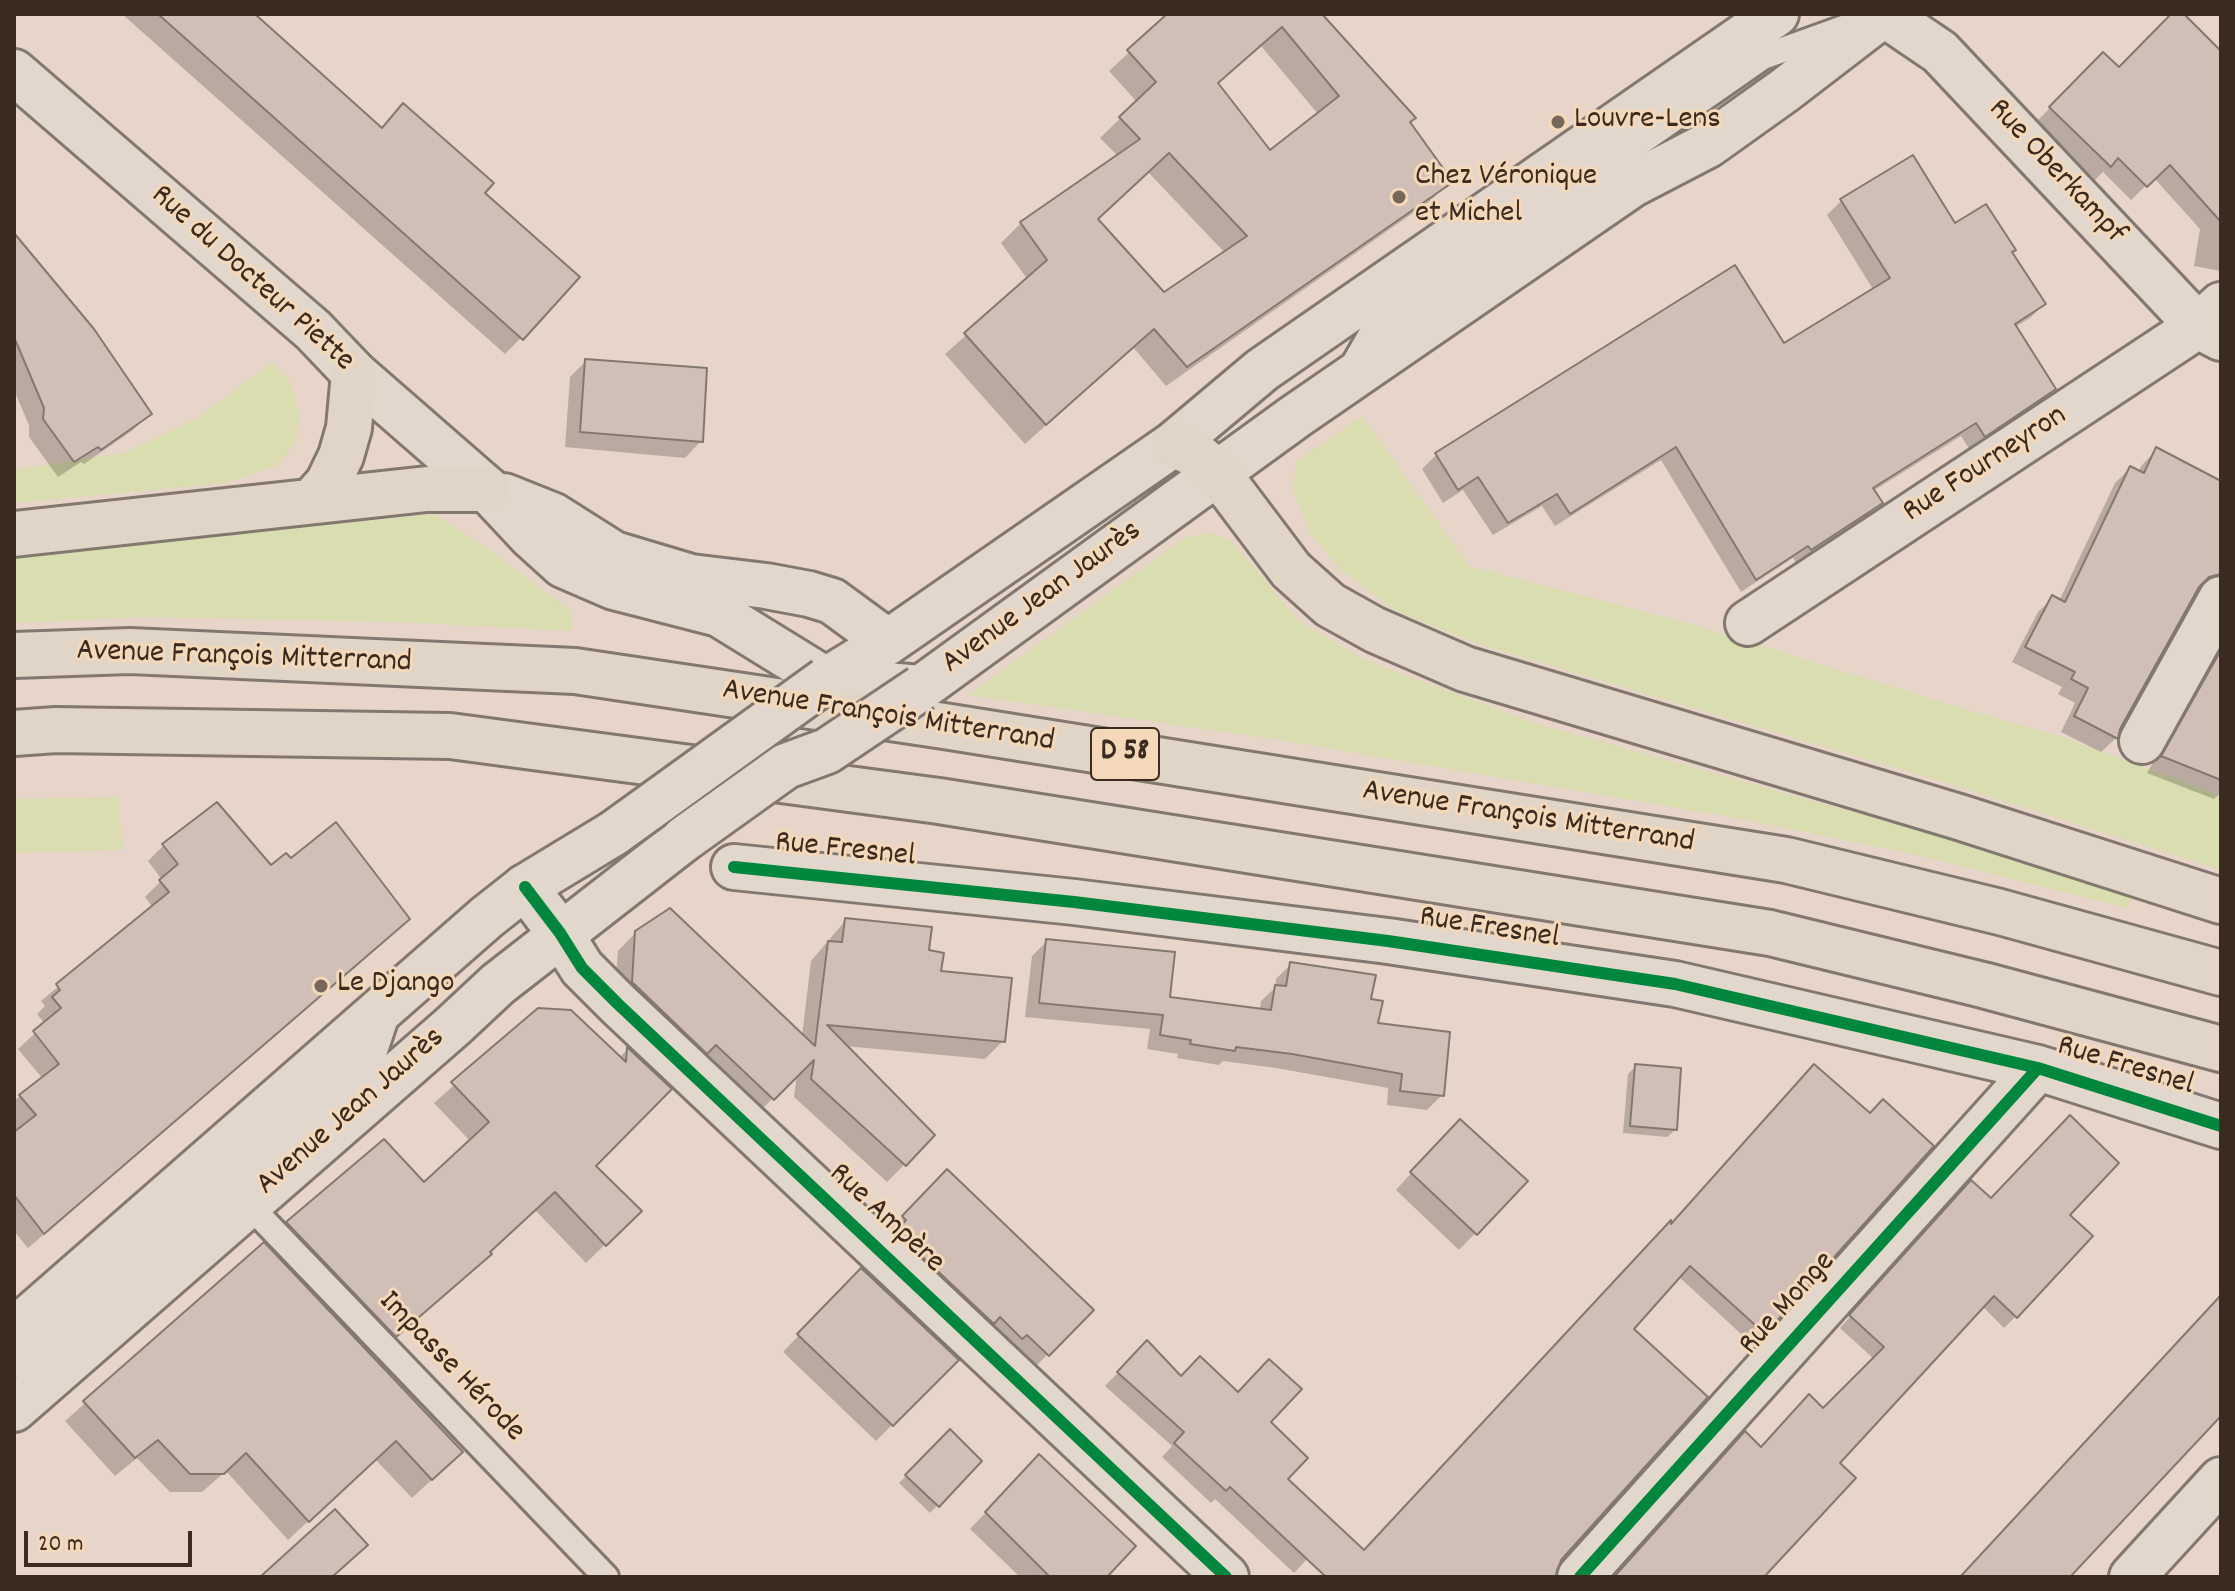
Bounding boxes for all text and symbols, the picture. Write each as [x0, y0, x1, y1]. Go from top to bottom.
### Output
street label: Rue Oberkampf [1978, 92, 2132, 254]
place label: Louvre-Lens [1574, 103, 1721, 141]
marker: Louvre-Lens [1549, 113, 1567, 131]
place label: Chez Véronique et Michel [1415, 160, 1597, 235]
street label: Rue du Docteur Piette [141, 178, 361, 382]
marker: Chez Véronique et Michel [1390, 188, 1408, 206]
street label: Rue Fourneyron [1897, 399, 2075, 533]
street label: Avenue Jean Jaurès [936, 514, 1150, 684]
street label: Avenue François Mitterrand [76, 634, 412, 684]
street label: Avenue François Mitterrand [719, 673, 1057, 763]
road number: D 58 [1091, 728, 1159, 780]
street label: Avenue François Mitterrand [1359, 774, 1697, 864]
street label: Rue Fresnel [773, 826, 917, 878]
street label: Rue Fresnel [1416, 900, 1562, 960]
place label: Le Django [337, 967, 454, 1005]
marker: Le Django [312, 977, 330, 995]
street label: Avenue Jean Jaurès [250, 1021, 454, 1205]
street label: Rue Fresnel [2052, 1029, 2198, 1107]
street label: Rue Ampère [819, 1157, 951, 1283]
street label: Rue Monge [1732, 1245, 1846, 1365]
street label: Impasse Hérode [368, 1284, 532, 1452]
scale bar [28, 1515, 196, 1565]
text: 20 m [38, 1528, 84, 1562]

